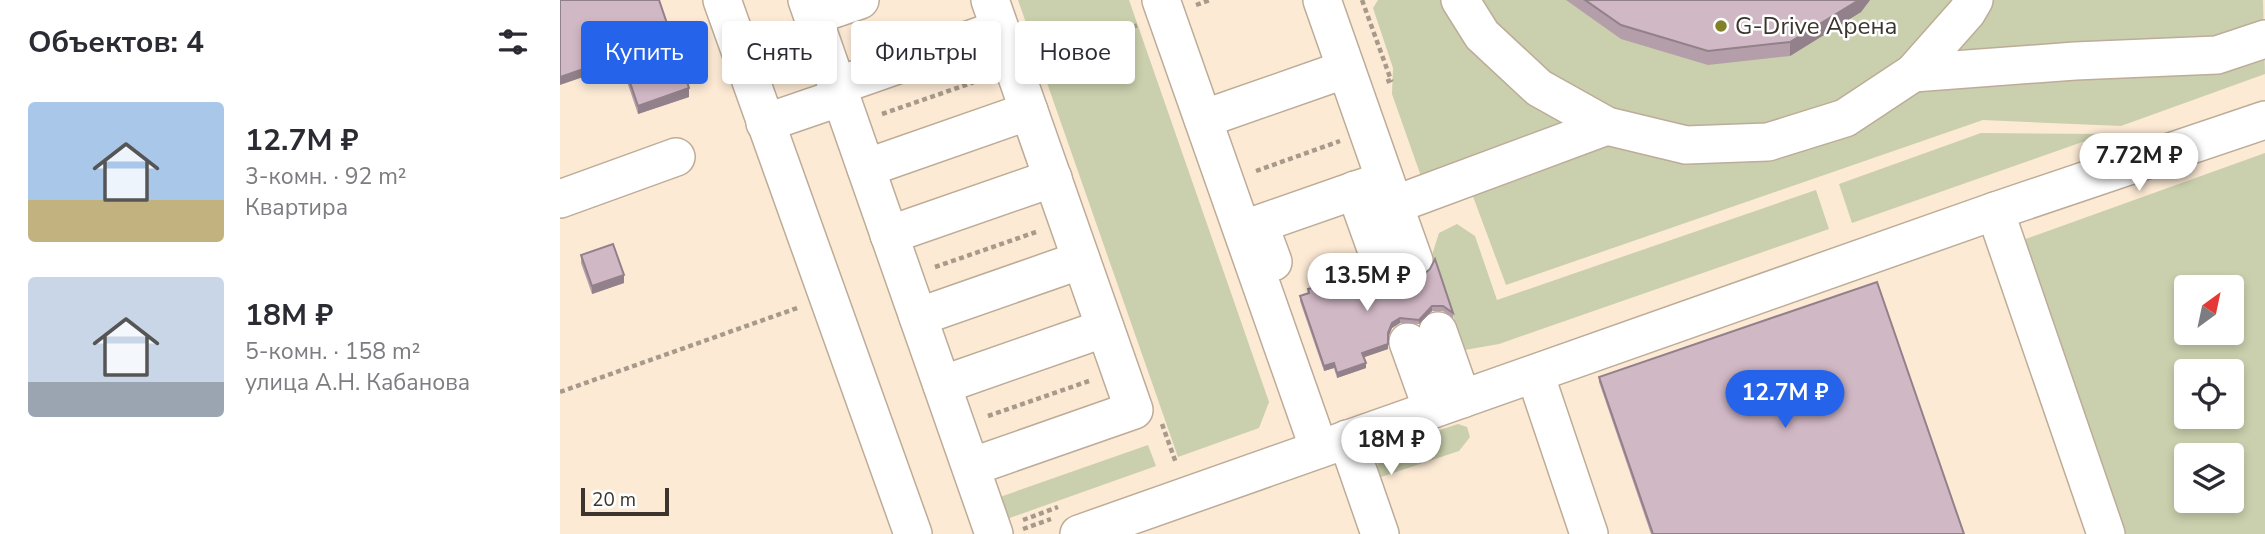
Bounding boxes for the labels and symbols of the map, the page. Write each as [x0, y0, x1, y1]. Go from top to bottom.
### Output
place label: G-Drive Арена [1735, 10, 1897, 42]
marker: G-Drive Арена [1713, 18, 1729, 34]
pin: 7.72M ₽ [2074, 134, 2204, 193]
pin: 13.5M ₽ [1302, 254, 1432, 313]
north arrow [2174, 275, 2244, 345]
pin: 12.7M ₽ [1720, 370, 1850, 430]
pin: 18M ₽ [1342, 418, 1440, 477]
scale bar [581, 485, 668, 517]

